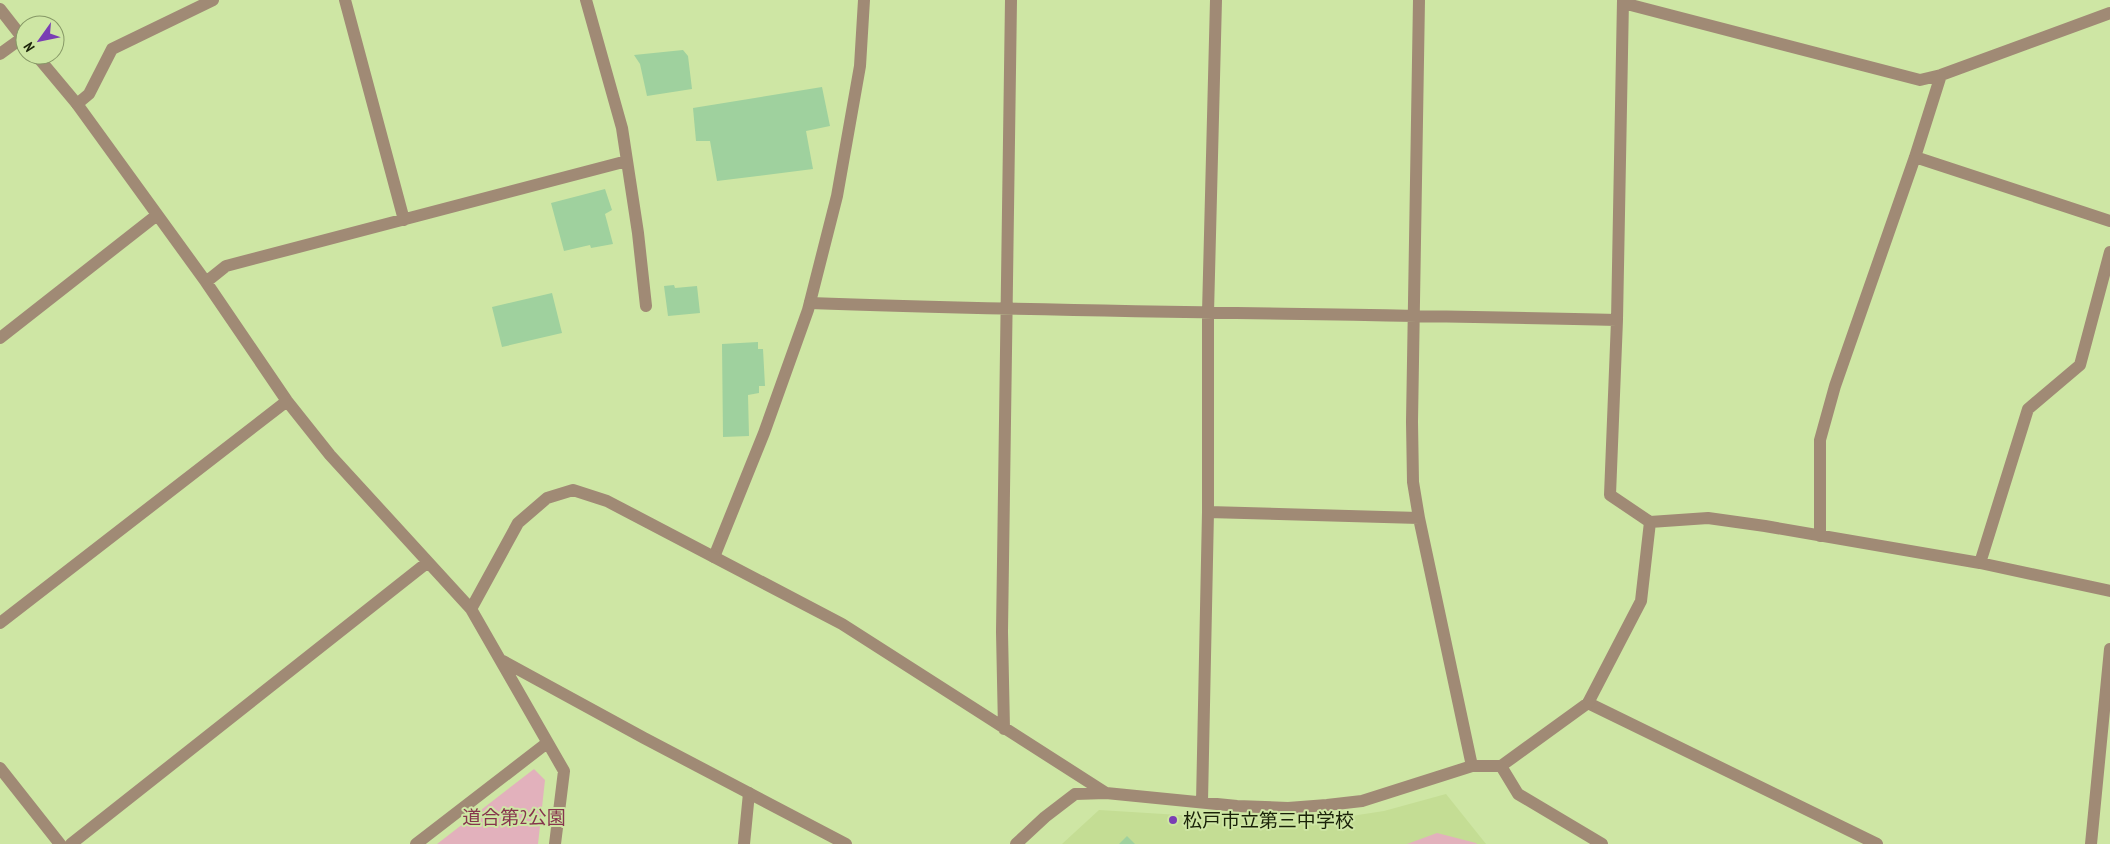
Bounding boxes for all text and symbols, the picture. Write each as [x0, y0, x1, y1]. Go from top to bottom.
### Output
north arrow [15, 15, 65, 65]
text: N [19, 39, 39, 55]
park label: 道合第2公園 [462, 805, 566, 829]
place label: 松戸市立第三中学校 [1183, 808, 1354, 832]
marker: 松戸市立第三中学校 [1167, 814, 1179, 826]

